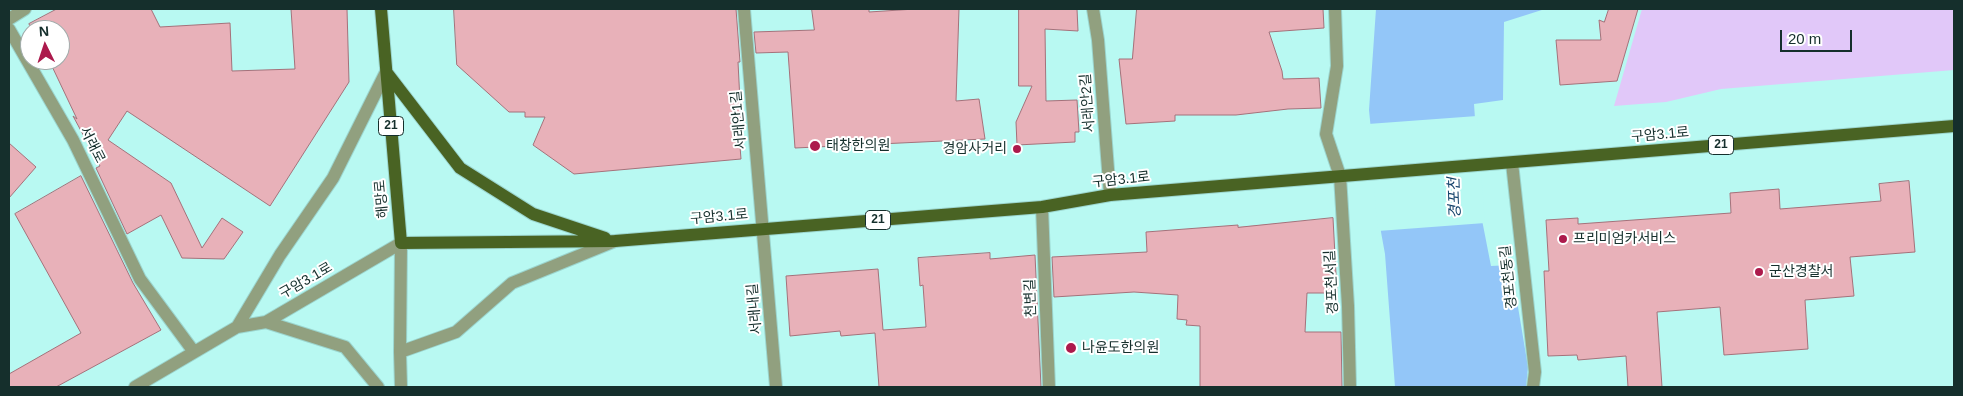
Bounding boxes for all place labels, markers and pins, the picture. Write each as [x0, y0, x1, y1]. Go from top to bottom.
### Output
place label: 태창한의원 [826, 138, 890, 154]
marker: 태창한의원 [808, 139, 822, 153]
place label: 경암사거리 [943, 141, 1007, 157]
marker: 경암사거리 [1011, 143, 1023, 155]
place label: 프리미엄카서비스 [1573, 231, 1676, 247]
marker: 프리미엄카서비스 [1557, 233, 1569, 245]
place label: 군산경찰서 [1769, 264, 1833, 280]
marker: 군산경찰서 [1753, 266, 1765, 278]
place label: 나윤도한의원 [1082, 340, 1159, 356]
marker: 나윤도한의원 [1064, 341, 1078, 355]

